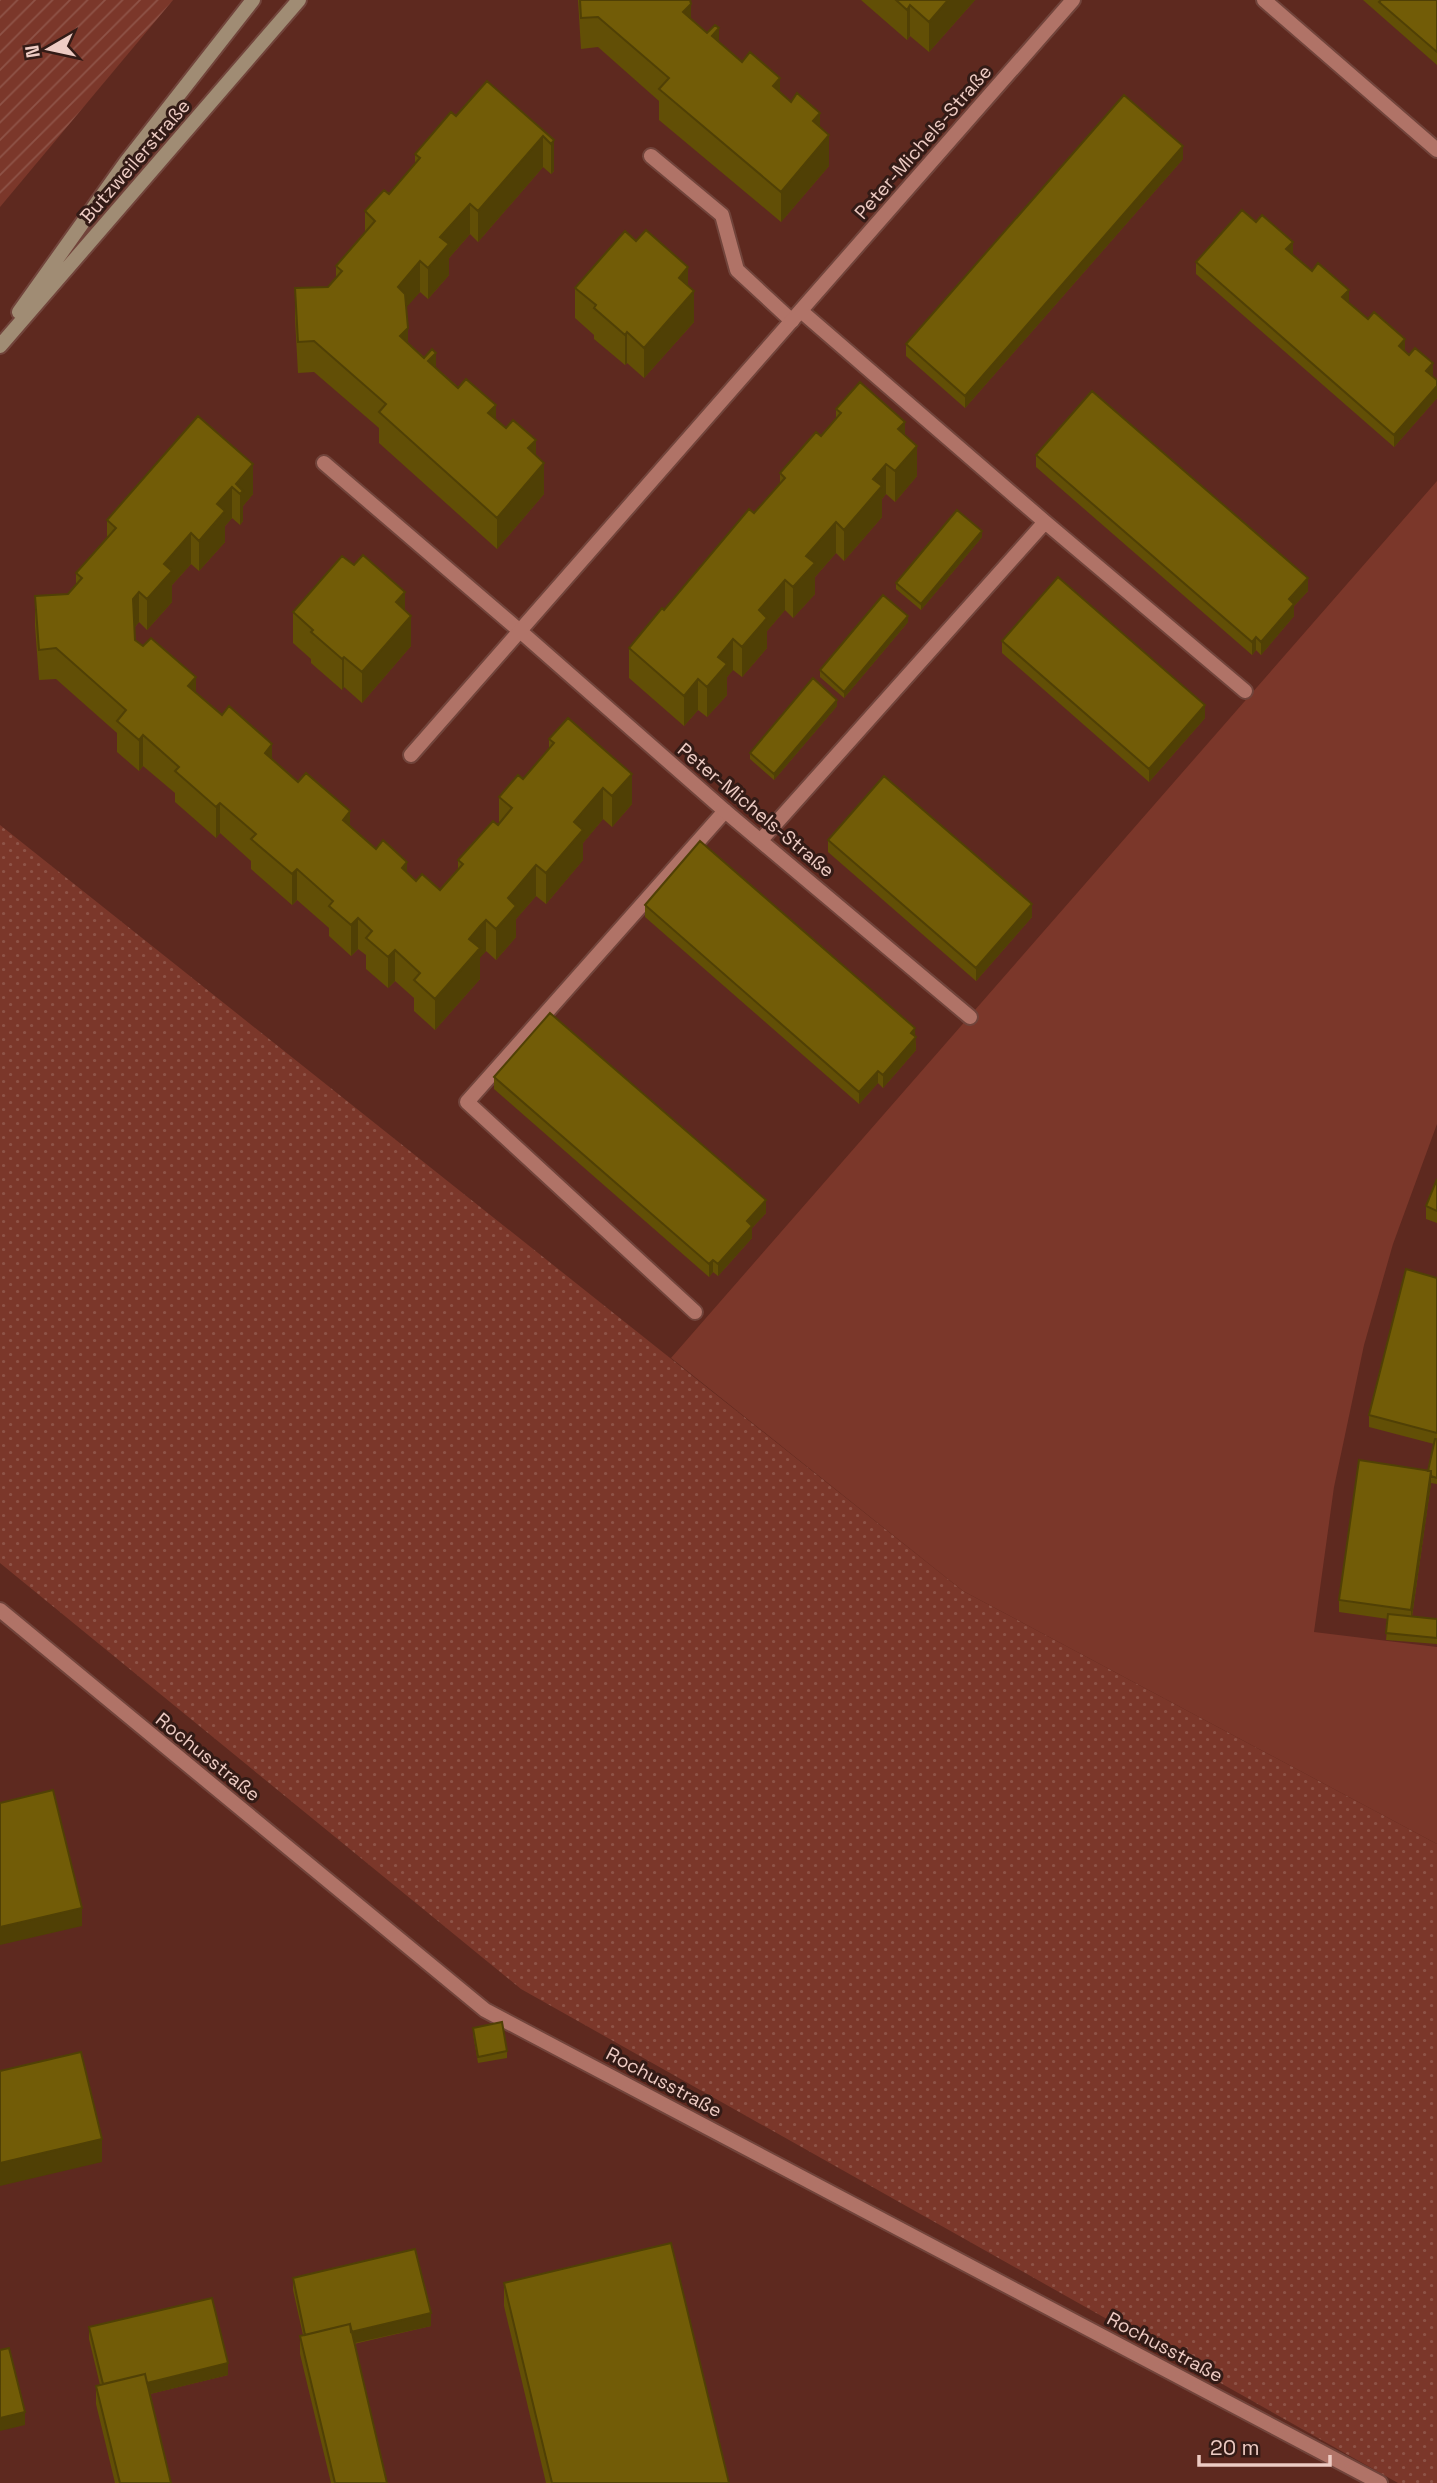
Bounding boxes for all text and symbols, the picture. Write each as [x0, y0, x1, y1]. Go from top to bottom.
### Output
north arrow [14, 14, 84, 84]
text: N [19, 43, 46, 60]
street label: Peter-Michels-Straße [849, 59, 997, 225]
street label: Butzweilerstraße [74, 94, 196, 228]
street label: Peter-Michels-Straße [672, 737, 840, 883]
street label: Rochusstraße [151, 1707, 265, 1807]
street label: Rochusstraße [602, 2041, 726, 2123]
street label: Rochusstraße [1103, 2306, 1227, 2388]
scale bar [1199, 2424, 1330, 2468]
text: 20 m [1210, 2434, 1260, 2461]

